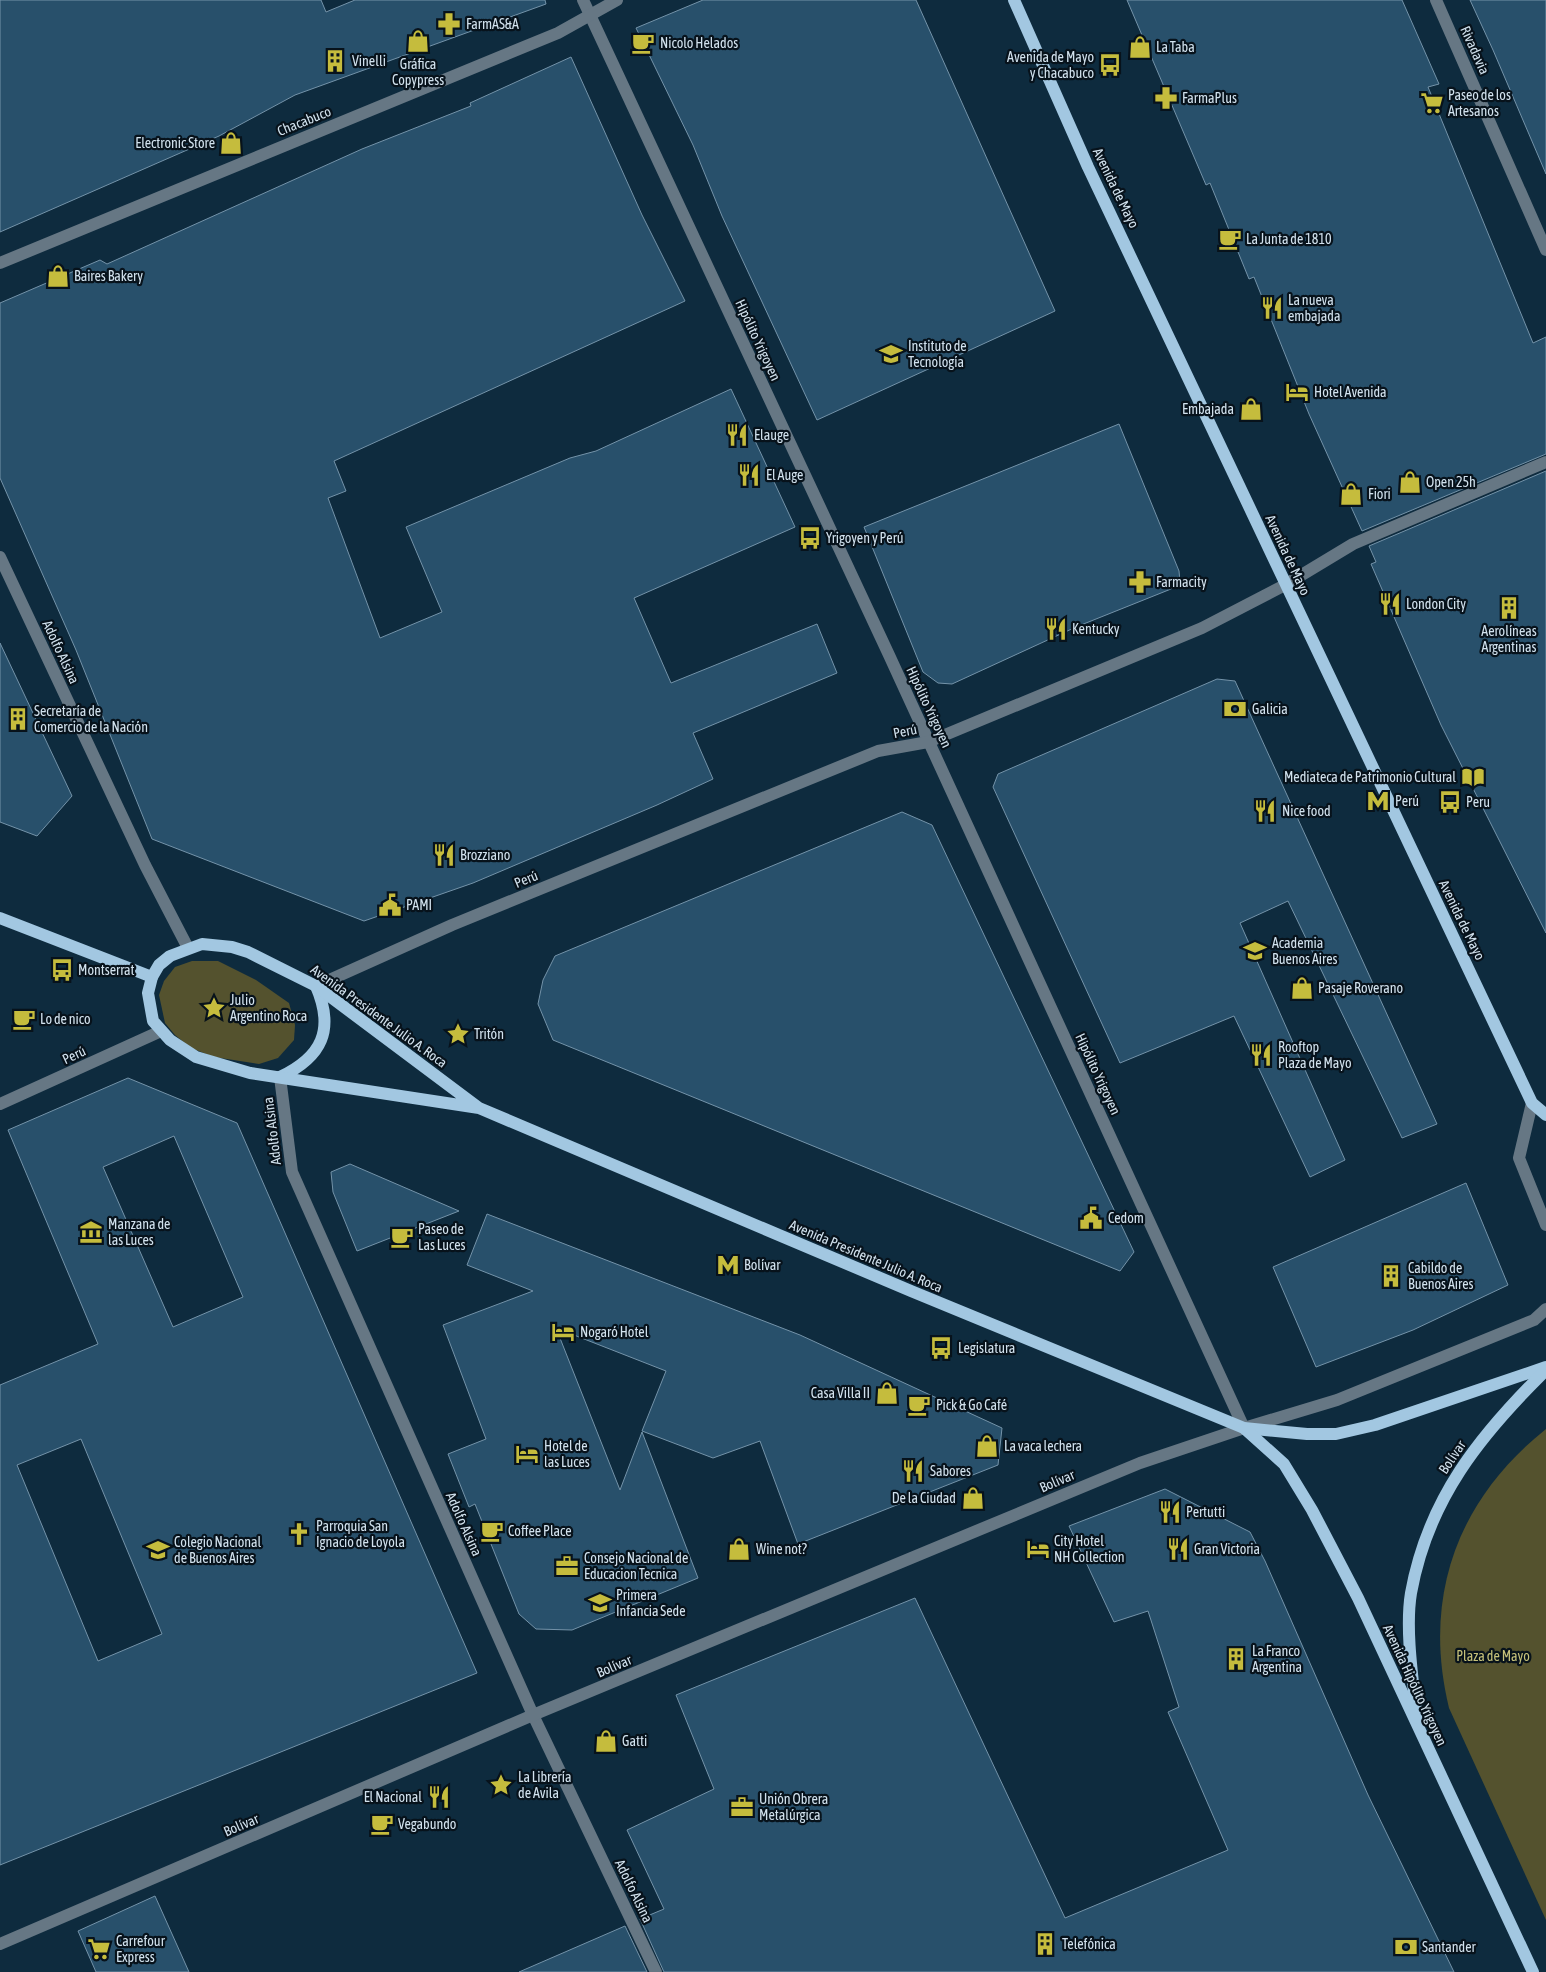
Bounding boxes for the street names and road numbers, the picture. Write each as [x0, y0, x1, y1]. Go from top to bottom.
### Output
street label: Rivadavia [1457, 23, 1493, 77]
street label: Chacabuco [275, 103, 333, 139]
street label: Avenida de Mayo [1090, 145, 1142, 231]
street label: Hipólito Yrigoyen [732, 297, 784, 383]
street label: Avenida de Mayo [1262, 512, 1314, 598]
street label: Adolfo Alsina [39, 618, 83, 686]
street label: Hipólito Yrigoyen [903, 664, 955, 750]
street label: Perú [892, 721, 918, 741]
street label: Perú [512, 867, 540, 891]
street label: Avenida de Mayo [1436, 877, 1488, 963]
street label: Avenida Presidente Julio A. Roca [308, 961, 450, 1071]
street label: Hipólito Yrigoyen [1072, 1031, 1124, 1117]
street label: Perú [60, 1043, 88, 1067]
street label: Adolfo Alsina [260, 1096, 284, 1166]
street label: Avenida Presidente Julio A. Roca [787, 1216, 945, 1296]
street label: Bolívar [1435, 1437, 1469, 1477]
street label: Bolívar [1037, 1466, 1078, 1495]
street label: Adolfo Alsina [443, 1490, 485, 1558]
street label: Avenida Hipólito Yrigoyen [1380, 1622, 1450, 1748]
street label: Bolívar [594, 1651, 635, 1680]
street label: Bolívar [221, 1810, 262, 1839]
street label: Adolfo Alsina [612, 1857, 656, 1925]

